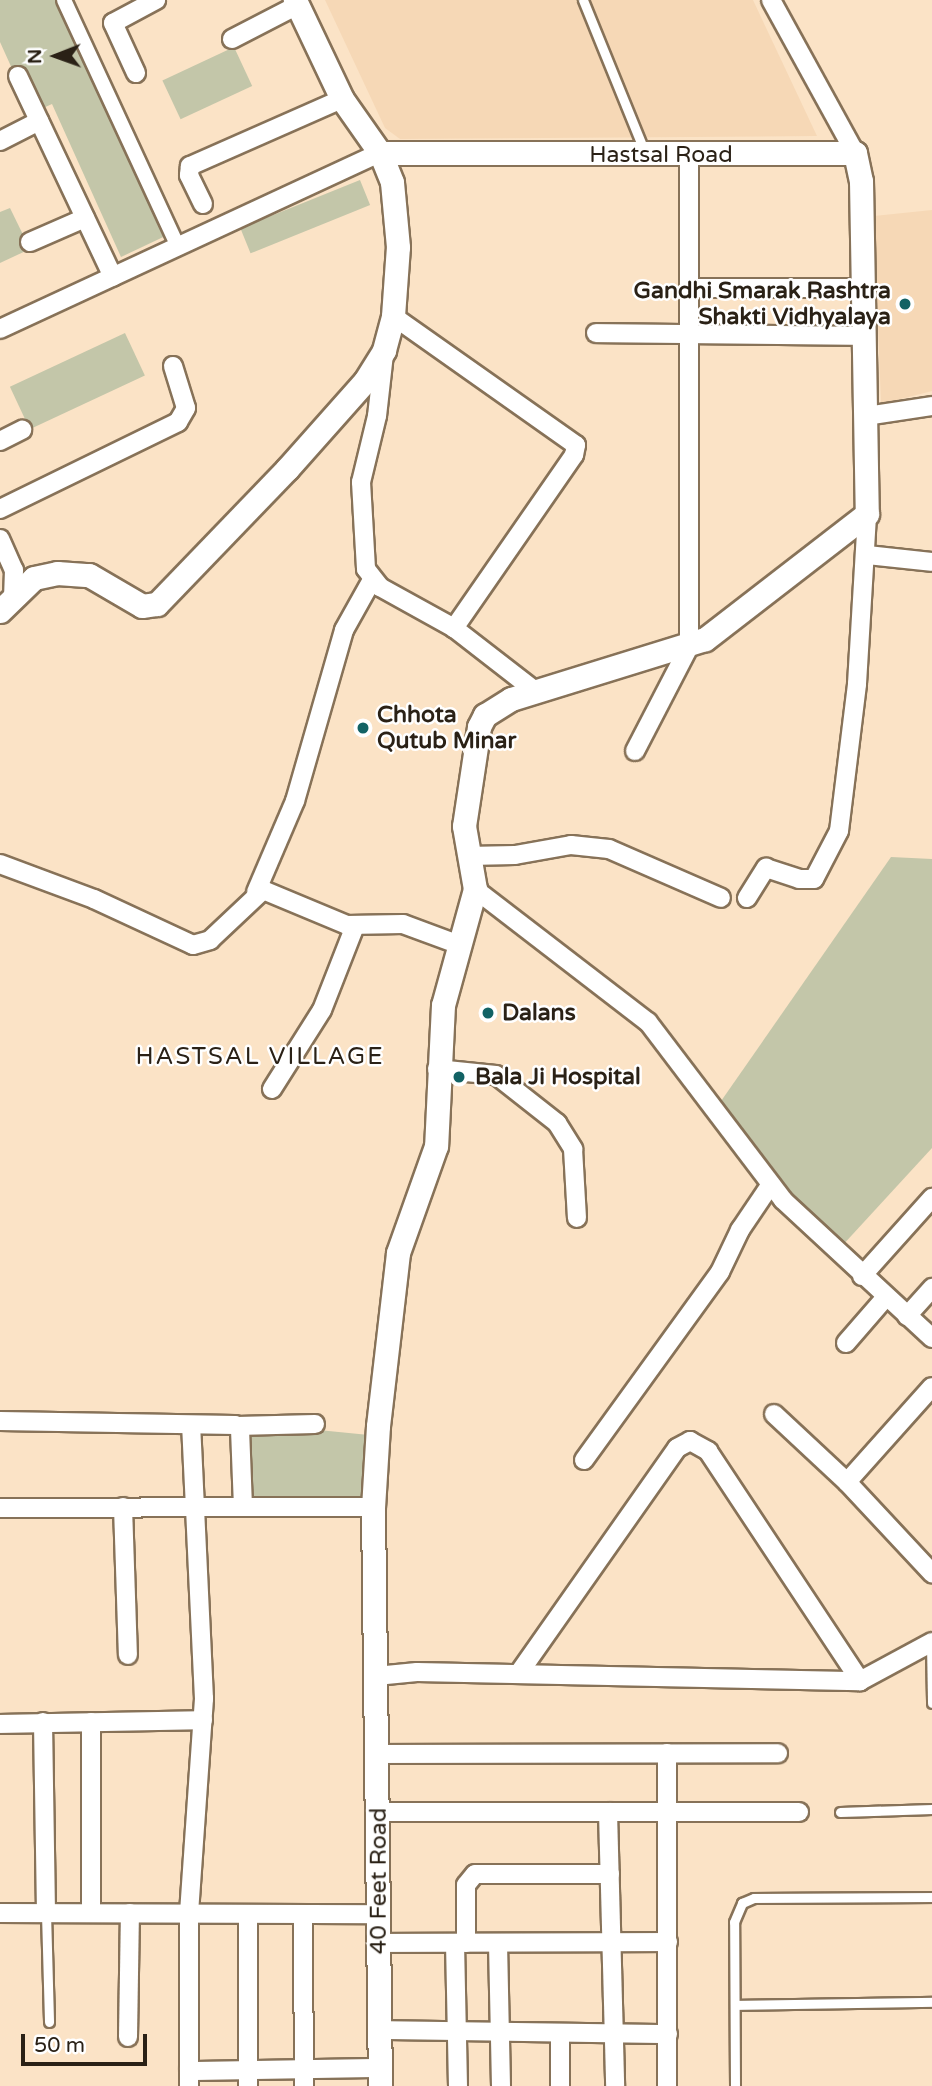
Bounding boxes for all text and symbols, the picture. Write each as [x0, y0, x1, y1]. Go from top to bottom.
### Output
north arrow [21, 21, 91, 91]
text: N [24, 49, 46, 64]
street label: Hastsal Road [589, 141, 733, 169]
place label: Gandhi Smarak Rashtra Shakti Vidhyalaya [634, 277, 891, 331]
marker: Gandhi Smarak Rashtra Shakti Vidhyalaya [897, 296, 913, 312]
place label: Chhota Qutub Minar [377, 701, 516, 755]
marker: Chhota Qutub Minar [355, 720, 371, 736]
place label: Dalans [502, 999, 576, 1027]
marker: Dalans [480, 1005, 496, 1021]
district label: HASTSAL VILLAGE [137, 1043, 383, 1071]
place label: Bala Ji Hospital [475, 1063, 641, 1091]
marker: Bala Ji Hospital [449, 1067, 469, 1087]
street label: 40 Feet Road [365, 1808, 393, 1954]
scale bar [24, 2020, 150, 2064]
text: 50 m [34, 2033, 85, 2058]

